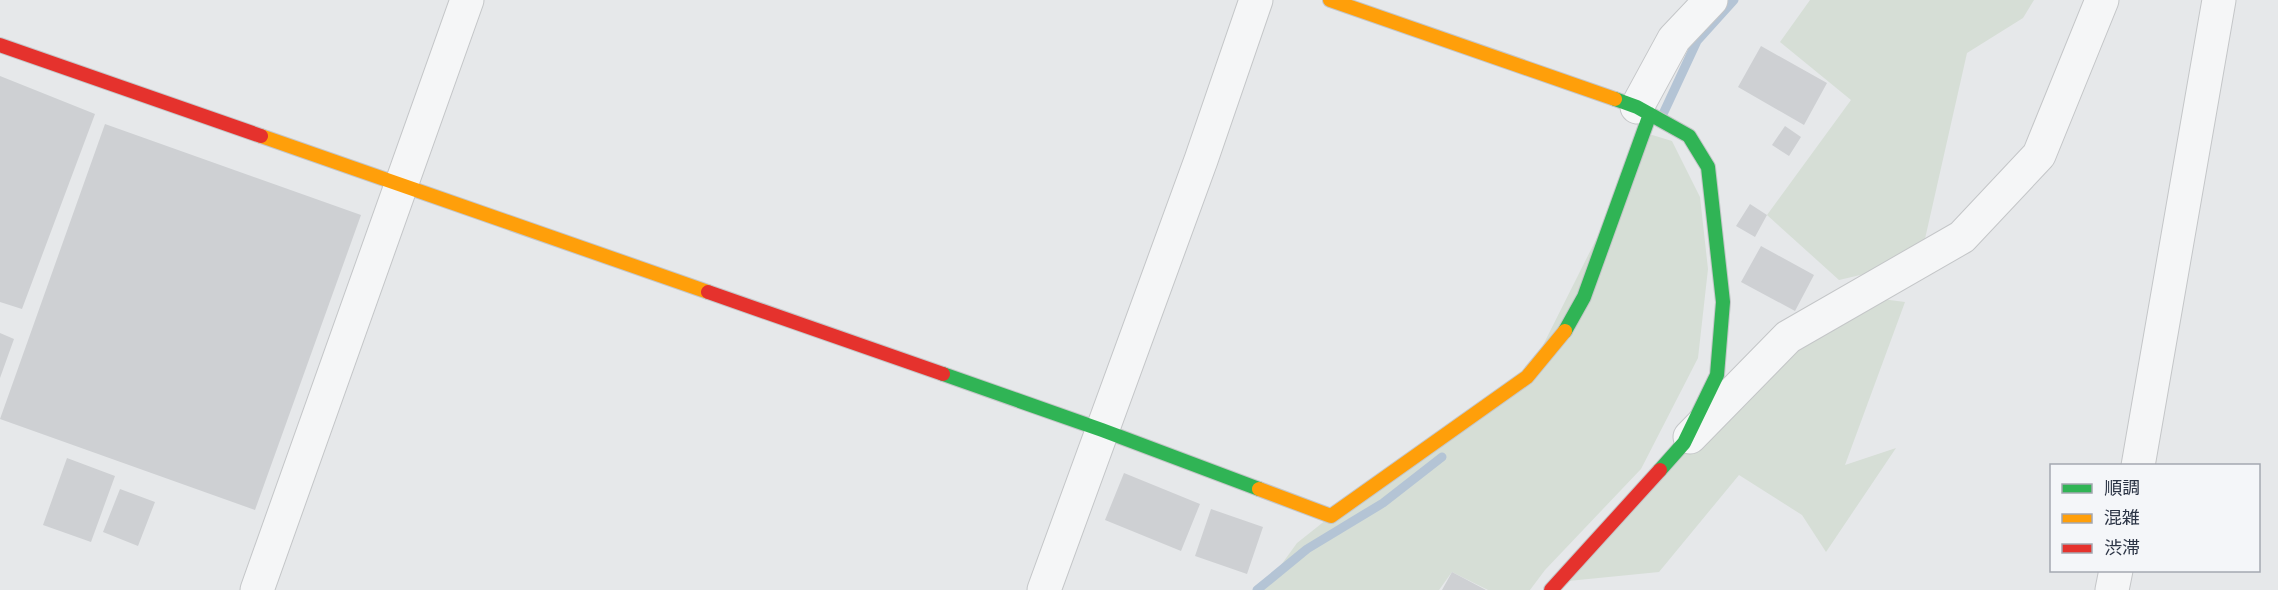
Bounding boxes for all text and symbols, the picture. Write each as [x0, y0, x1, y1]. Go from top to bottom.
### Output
legend [2050, 464, 2260, 572]
text: 順調 [2104, 480, 2140, 498]
text: 混雑 [2104, 508, 2140, 528]
text: 渋滞 [2104, 539, 2140, 558]

